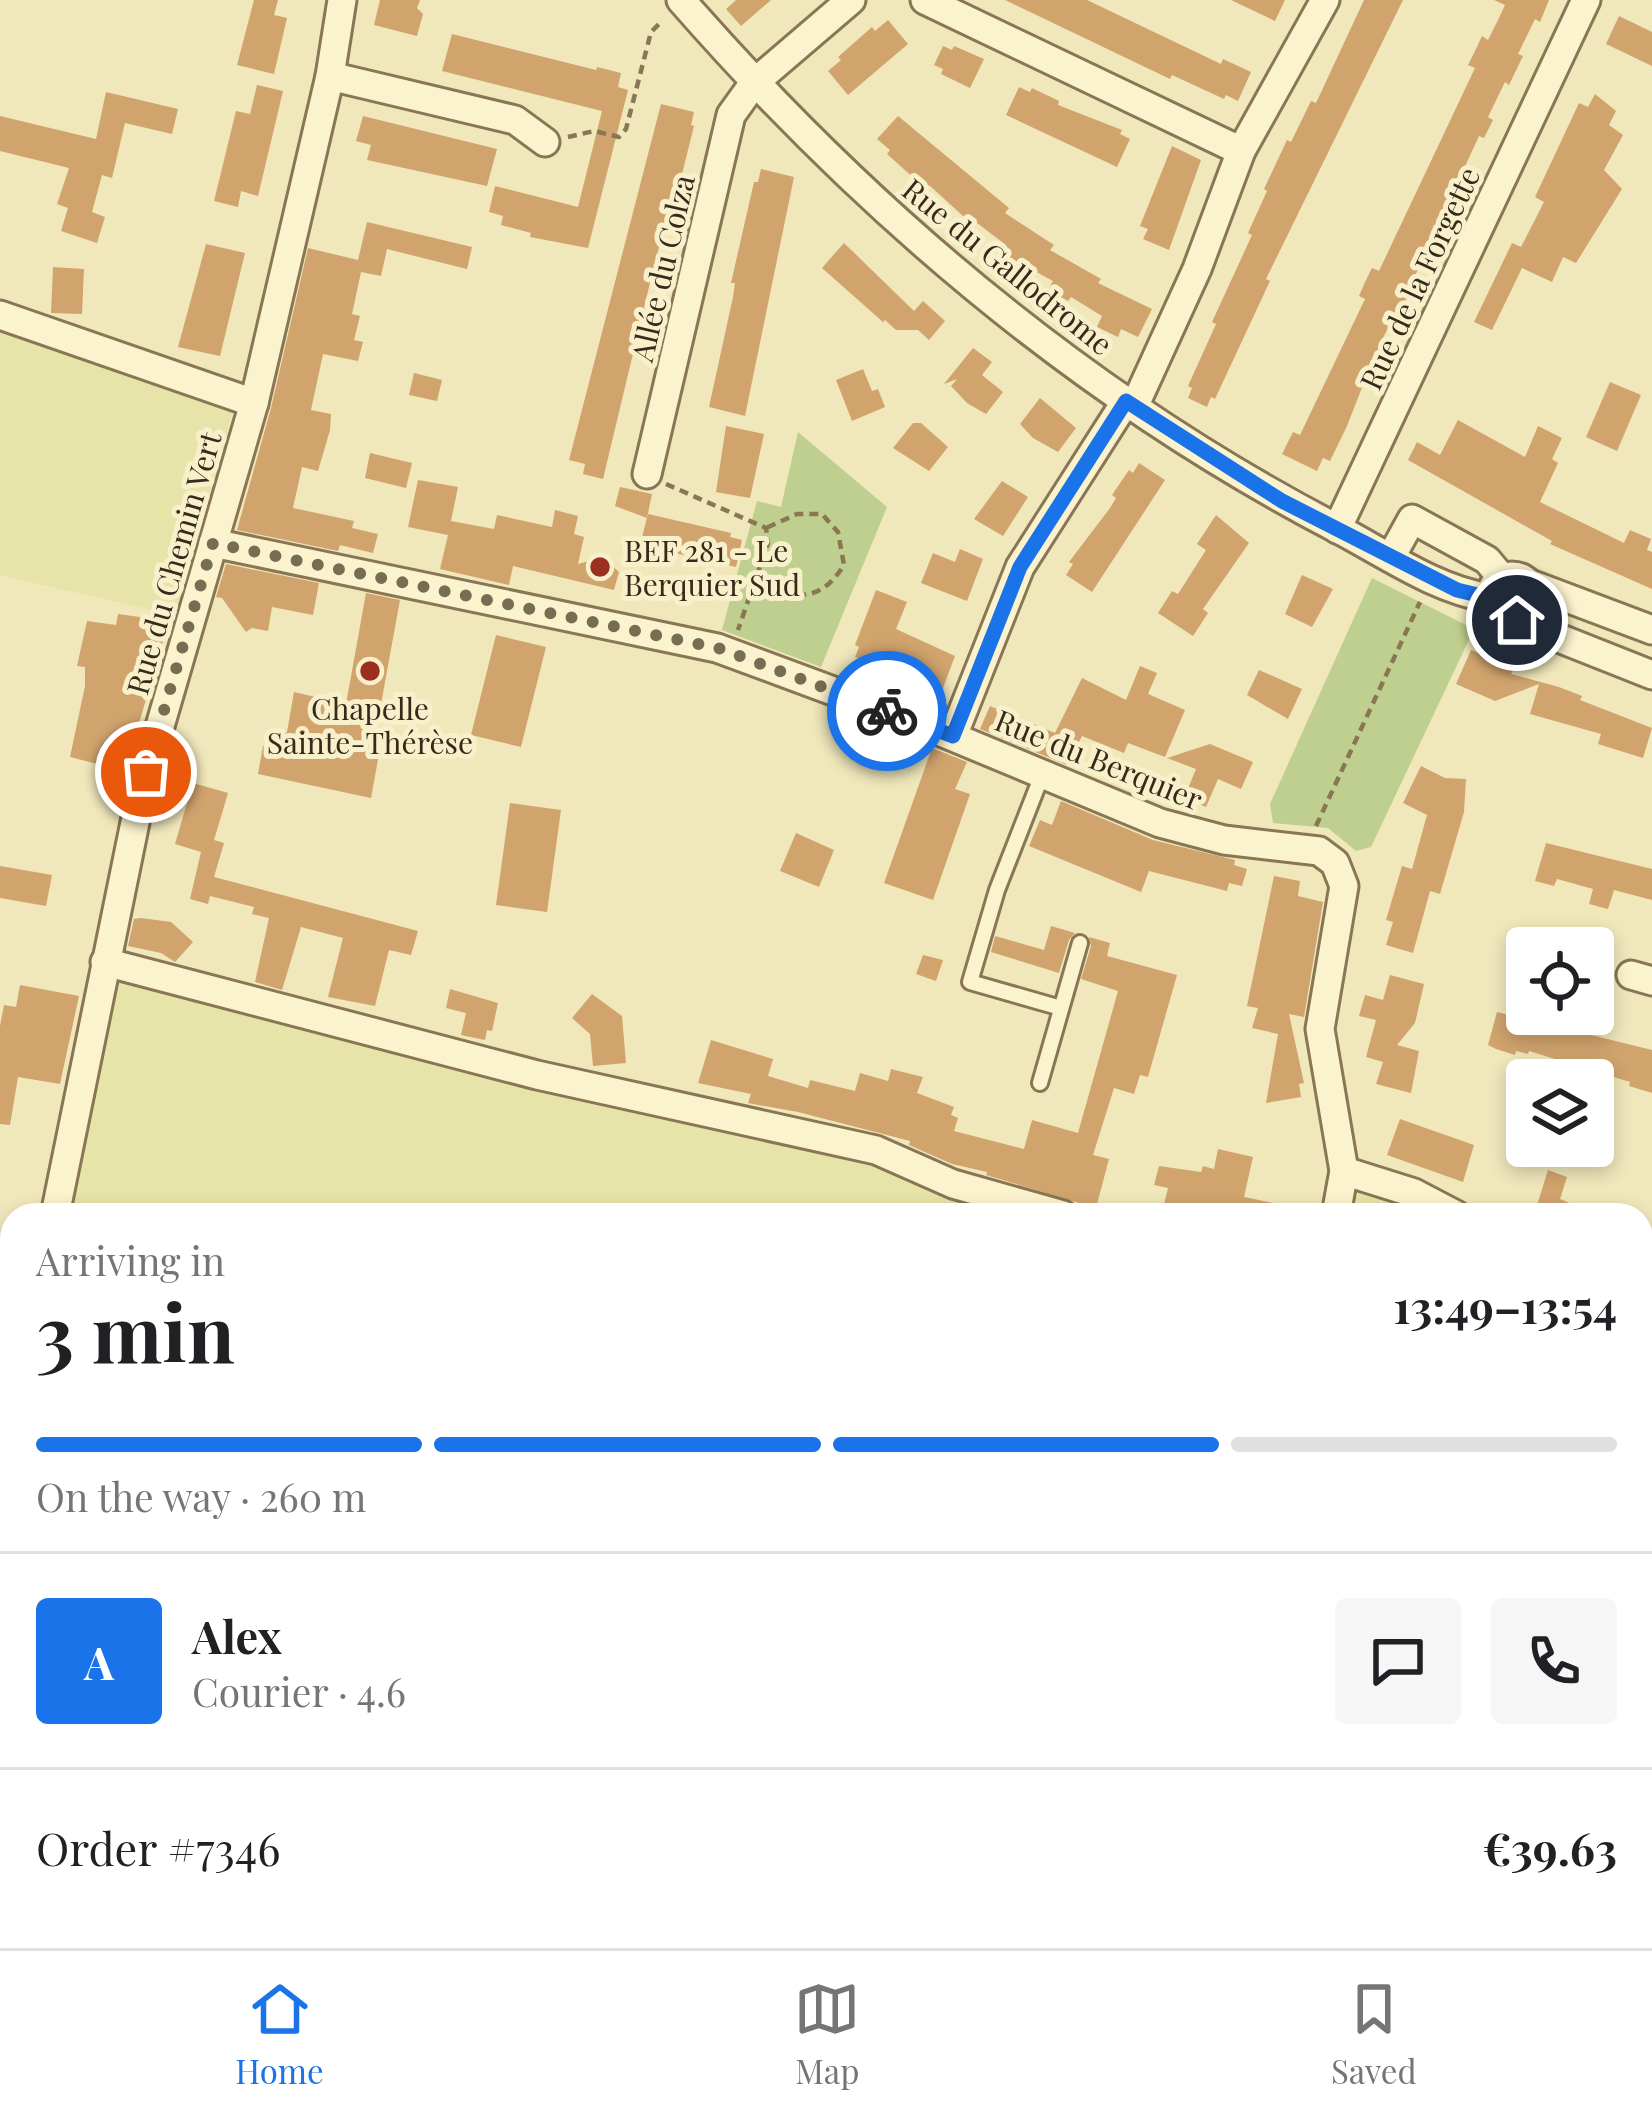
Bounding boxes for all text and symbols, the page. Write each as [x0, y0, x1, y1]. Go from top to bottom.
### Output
street label: Rue de la Forgette [1350, 160, 1488, 396]
street label: Rue du Gallodrome [895, 169, 1121, 363]
street label: Allée du Colza [621, 171, 703, 366]
street label: Rue du Chemin Vert [116, 427, 230, 699]
place label: BEF 281 - Le Berquier Sud [624, 530, 800, 604]
marker: BEF 281 - Le Berquier Sud [587, 554, 613, 580]
pin [1466, 569, 1568, 671]
icon: home [1484, 587, 1550, 653]
courier [827, 651, 947, 771]
marker: Chapelle Sainte-Thérèse [357, 658, 383, 684]
icon: bike [854, 678, 920, 744]
place label: Chapelle Sainte-Thérèse [267, 688, 473, 762]
street label: Rue du Berquier [989, 699, 1209, 819]
pin [95, 721, 197, 823]
icon: bag [113, 739, 179, 805]
map controls [1506, 927, 1614, 1167]
button: locate [1506, 927, 1614, 1035]
button: layers [1506, 1059, 1614, 1167]
text: Arriving in [36, 1234, 225, 1286]
text: 13:49–13:54 [1393, 1275, 1617, 1335]
text: 3 min [36, 1279, 235, 1383]
text: On the way · 260 m [36, 1470, 367, 1522]
button: chat [1335, 1598, 1461, 1724]
button: phone [1491, 1598, 1617, 1724]
text: Alex [192, 1605, 282, 1665]
text: A [84, 1631, 114, 1691]
text: Courier · 4.6 [192, 1665, 406, 1717]
text: Order #7346 [36, 1817, 280, 1877]
text: €39.63 [1483, 1817, 1617, 1877]
tab: Home [235, 1976, 324, 2092]
tab: Map [794, 1976, 860, 2092]
tab: Saved [1331, 1976, 1417, 2092]

